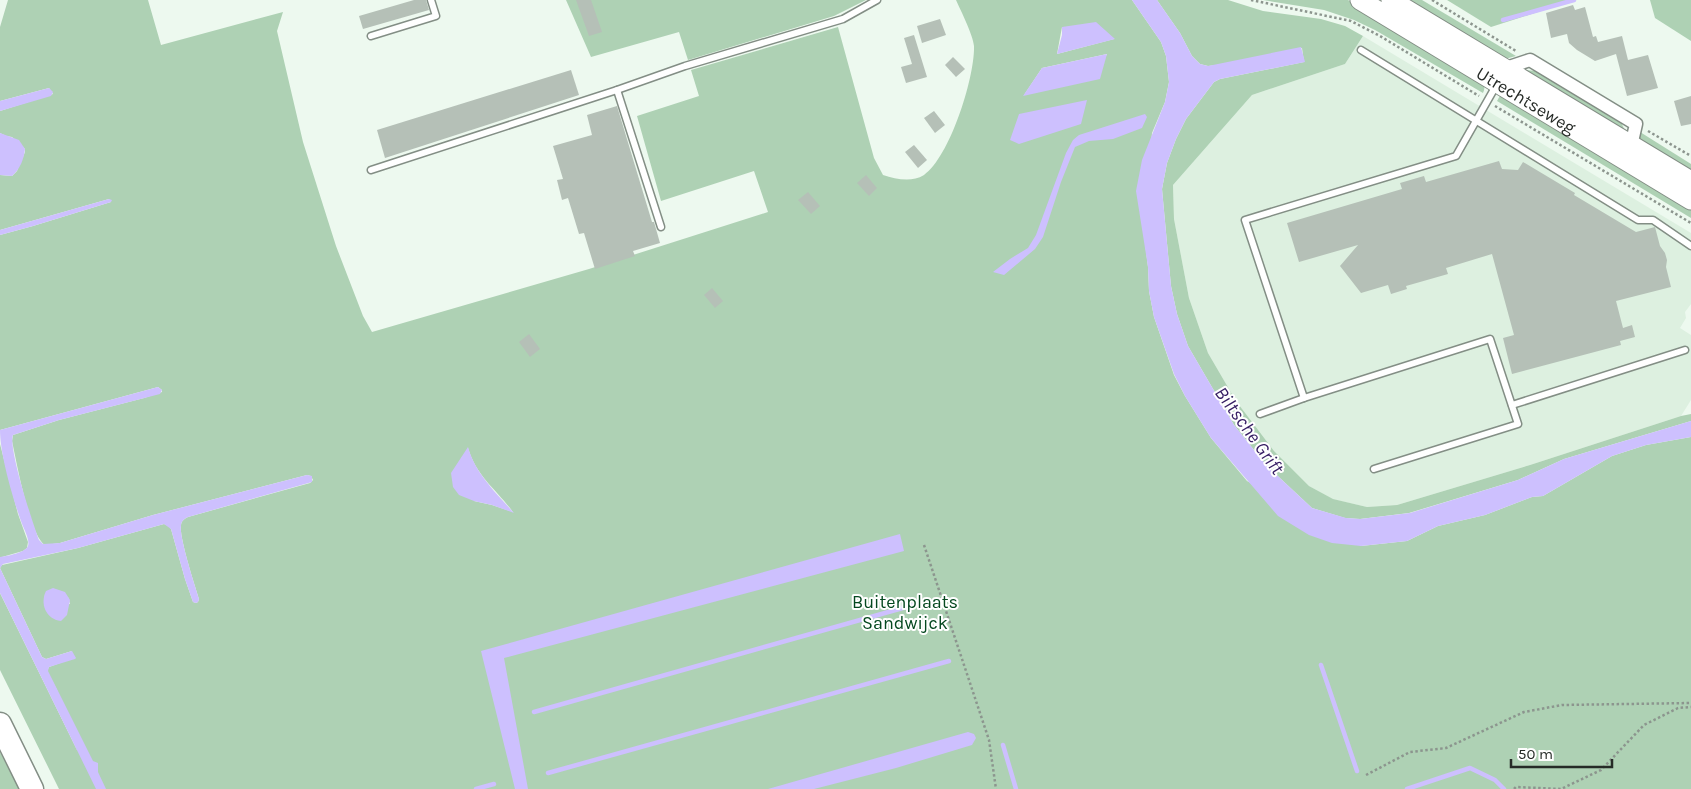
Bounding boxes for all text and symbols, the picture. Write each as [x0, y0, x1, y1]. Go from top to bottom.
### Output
street label: Utrechtseweg [1472, 62, 1580, 139]
water label: Biltsche Grift [1210, 383, 1289, 479]
park label: Buitenplaats Sandwijck [852, 591, 958, 634]
scale bar [1511, 736, 1612, 768]
text: 50 m [1518, 745, 1553, 763]

